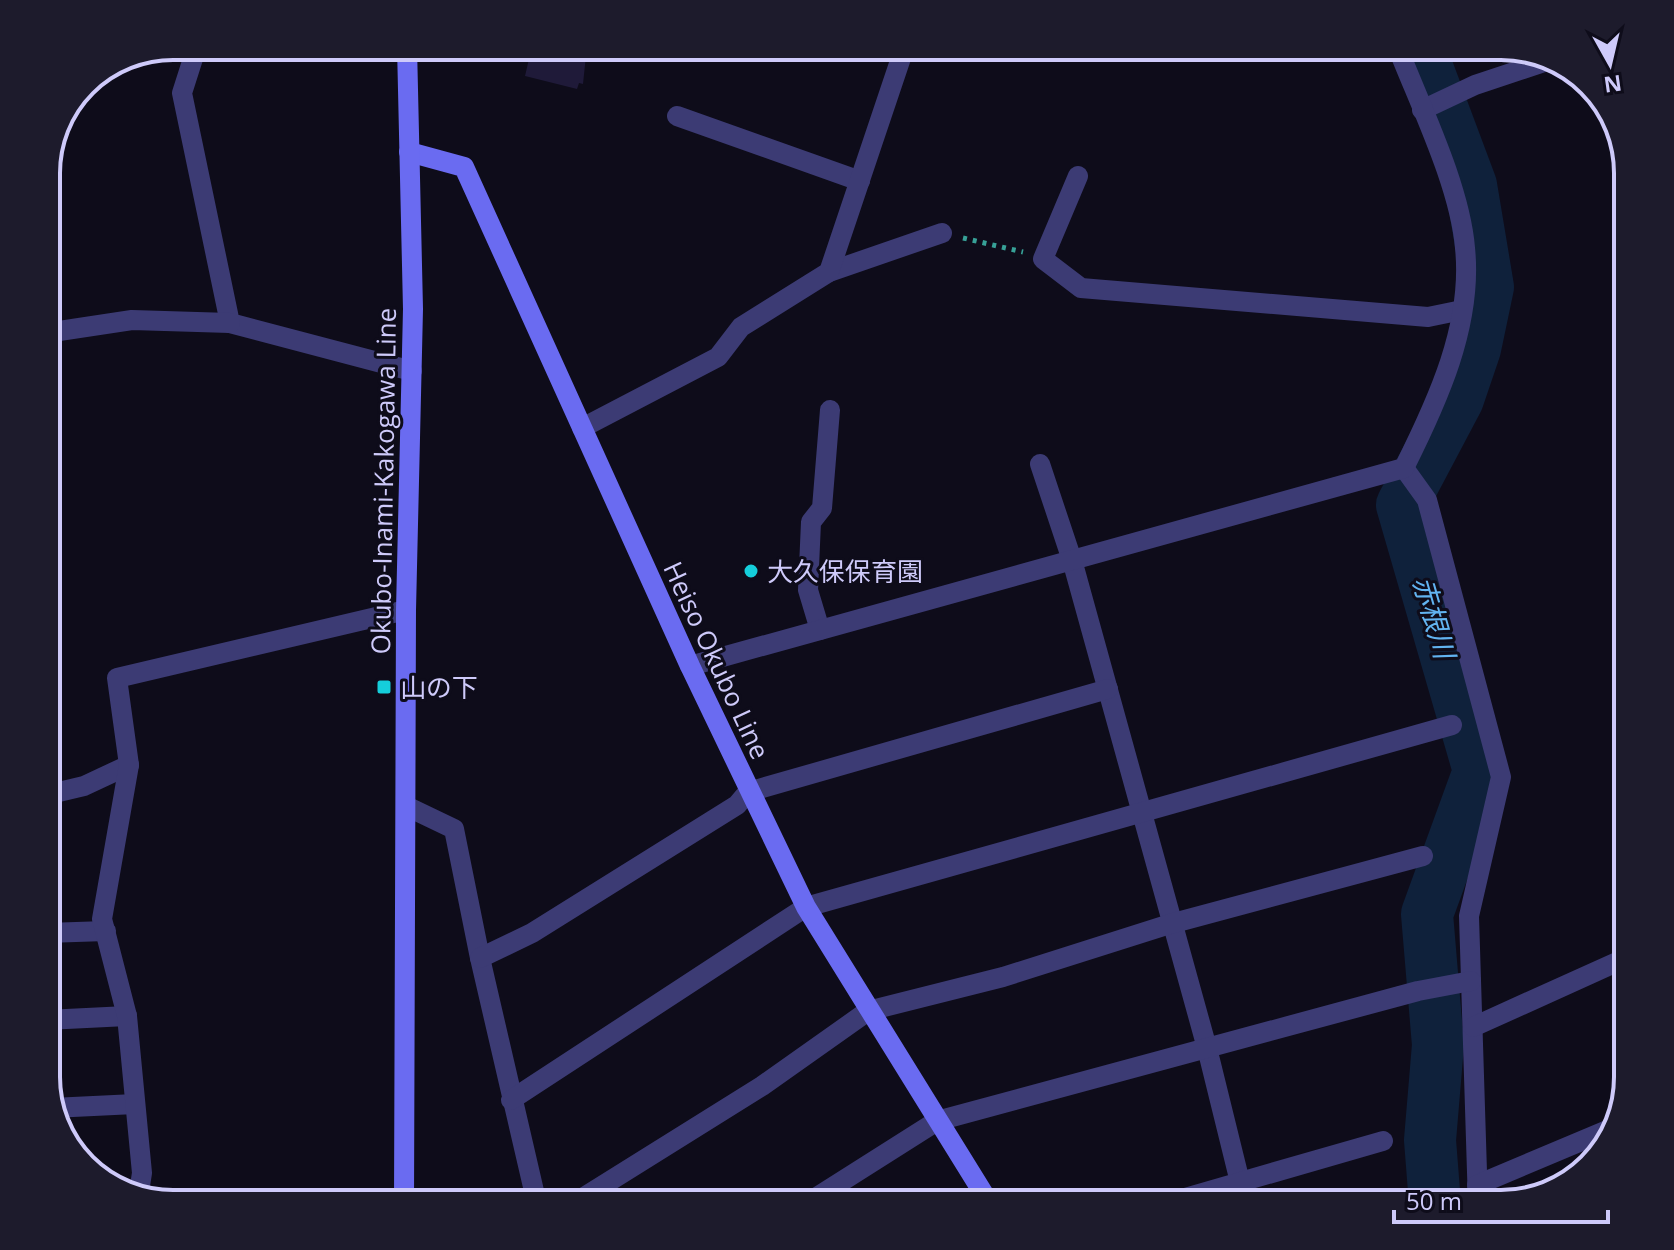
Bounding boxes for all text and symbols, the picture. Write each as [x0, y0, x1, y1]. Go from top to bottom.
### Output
north arrow [1570, 24, 1650, 104]
text: N [1602, 69, 1624, 101]
street label: Okubo-Inami-Kakogawa Line [362, 307, 404, 655]
place label: 大久保保育園 [767, 553, 923, 589]
street label: Heiso Okubo Line [655, 555, 779, 765]
marker: 大久保保育園 [742, 562, 760, 580]
water label: 赤根川 [1405, 571, 1466, 665]
place label: 山の下 [400, 669, 478, 705]
marker: 山の下 [375, 678, 393, 696]
scale bar [1394, 1174, 1608, 1224]
text: 50 m [1406, 1184, 1462, 1217]

